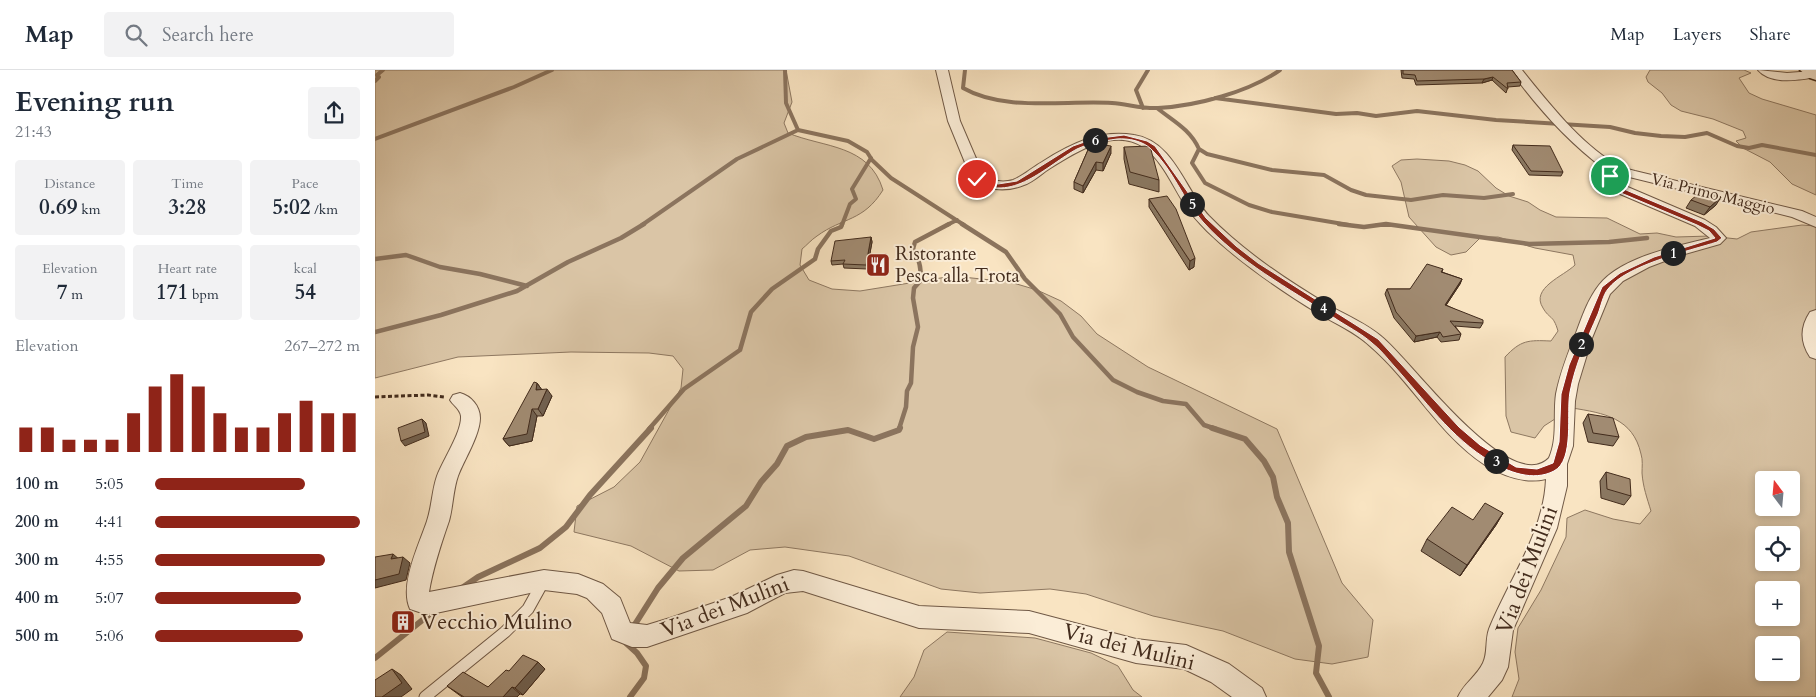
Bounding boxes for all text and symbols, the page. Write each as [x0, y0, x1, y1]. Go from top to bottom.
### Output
search box [104, 12, 454, 57]
text: Map [25, 18, 74, 51]
icon: search [122, 21, 150, 49]
text: Search here [162, 22, 254, 48]
text: Map [1610, 22, 1645, 47]
text: Layers [1673, 22, 1722, 47]
text: Share [1750, 22, 1791, 47]
text: Evening run [15, 83, 174, 121]
button: share [308, 87, 360, 139]
text: 21:43 [15, 121, 52, 143]
pin: 6 [1083, 128, 1107, 152]
text: 6 [1092, 131, 1099, 150]
pin [1589, 155, 1631, 197]
pin [956, 158, 998, 200]
icon: arrive [1596, 162, 1624, 190]
icon: check [963, 165, 991, 193]
street label: Via Primo Maggio [1649, 168, 1778, 220]
text: Distance [44, 174, 95, 193]
text: Time [171, 174, 204, 193]
text: Pace [292, 174, 319, 193]
pin: 5 [1179, 192, 1205, 216]
text: 0.69 [39, 193, 77, 222]
text: 3:28 [168, 193, 207, 222]
text: 5:02 [272, 193, 311, 222]
text: 5 [1189, 195, 1196, 214]
text: km [77, 200, 101, 219]
text: /km [311, 200, 338, 219]
pin: 1 [1661, 240, 1685, 266]
place label: Ristorante Pesca alla Trota [895, 241, 1020, 289]
text: 1 [1670, 244, 1677, 263]
restaurant icon: Ristorante Pesca alla Trota [865, 252, 891, 278]
text: Elevation [42, 259, 98, 278]
text: Heart rate [158, 259, 217, 278]
text: kcal [293, 259, 317, 278]
text: 7 [57, 278, 67, 307]
text: 171 [156, 278, 188, 307]
text: 54 [294, 278, 316, 307]
text: m [67, 285, 83, 304]
text: bpm [188, 285, 219, 304]
pin: 4 [1311, 296, 1335, 320]
text: 4 [1320, 299, 1327, 318]
pin: 2 [1569, 332, 1593, 356]
text: Elevation [15, 335, 79, 357]
text: 267–272 m [284, 335, 360, 357]
text: 2 [1578, 335, 1585, 354]
pin: 3 [1483, 448, 1509, 474]
text: 3 [1493, 452, 1500, 471]
north arrow [1755, 471, 1800, 516]
map controls [1755, 471, 1800, 681]
text: 100 m [15, 473, 59, 495]
text: 5:05 [95, 473, 124, 495]
street label: Via dei Mulini [1489, 502, 1565, 638]
text: 200 m [15, 511, 59, 533]
text: 4:41 [95, 511, 124, 533]
button: locate [1755, 526, 1800, 571]
text: 300 m [15, 549, 59, 571]
text: 4:55 [95, 549, 124, 571]
street label: Via dei Mulini [657, 569, 793, 645]
button: + [1755, 581, 1800, 626]
text: 400 m [15, 587, 59, 609]
text: 5:07 [95, 587, 124, 609]
place label: Vecchio Mulino [421, 607, 572, 637]
building icon: Vecchio Mulino [390, 609, 416, 635]
street label: Via dei Mulini [1060, 616, 1198, 678]
text: 500 m [15, 625, 59, 647]
text: 5:06 [95, 625, 124, 647]
button: − [1755, 636, 1800, 681]

